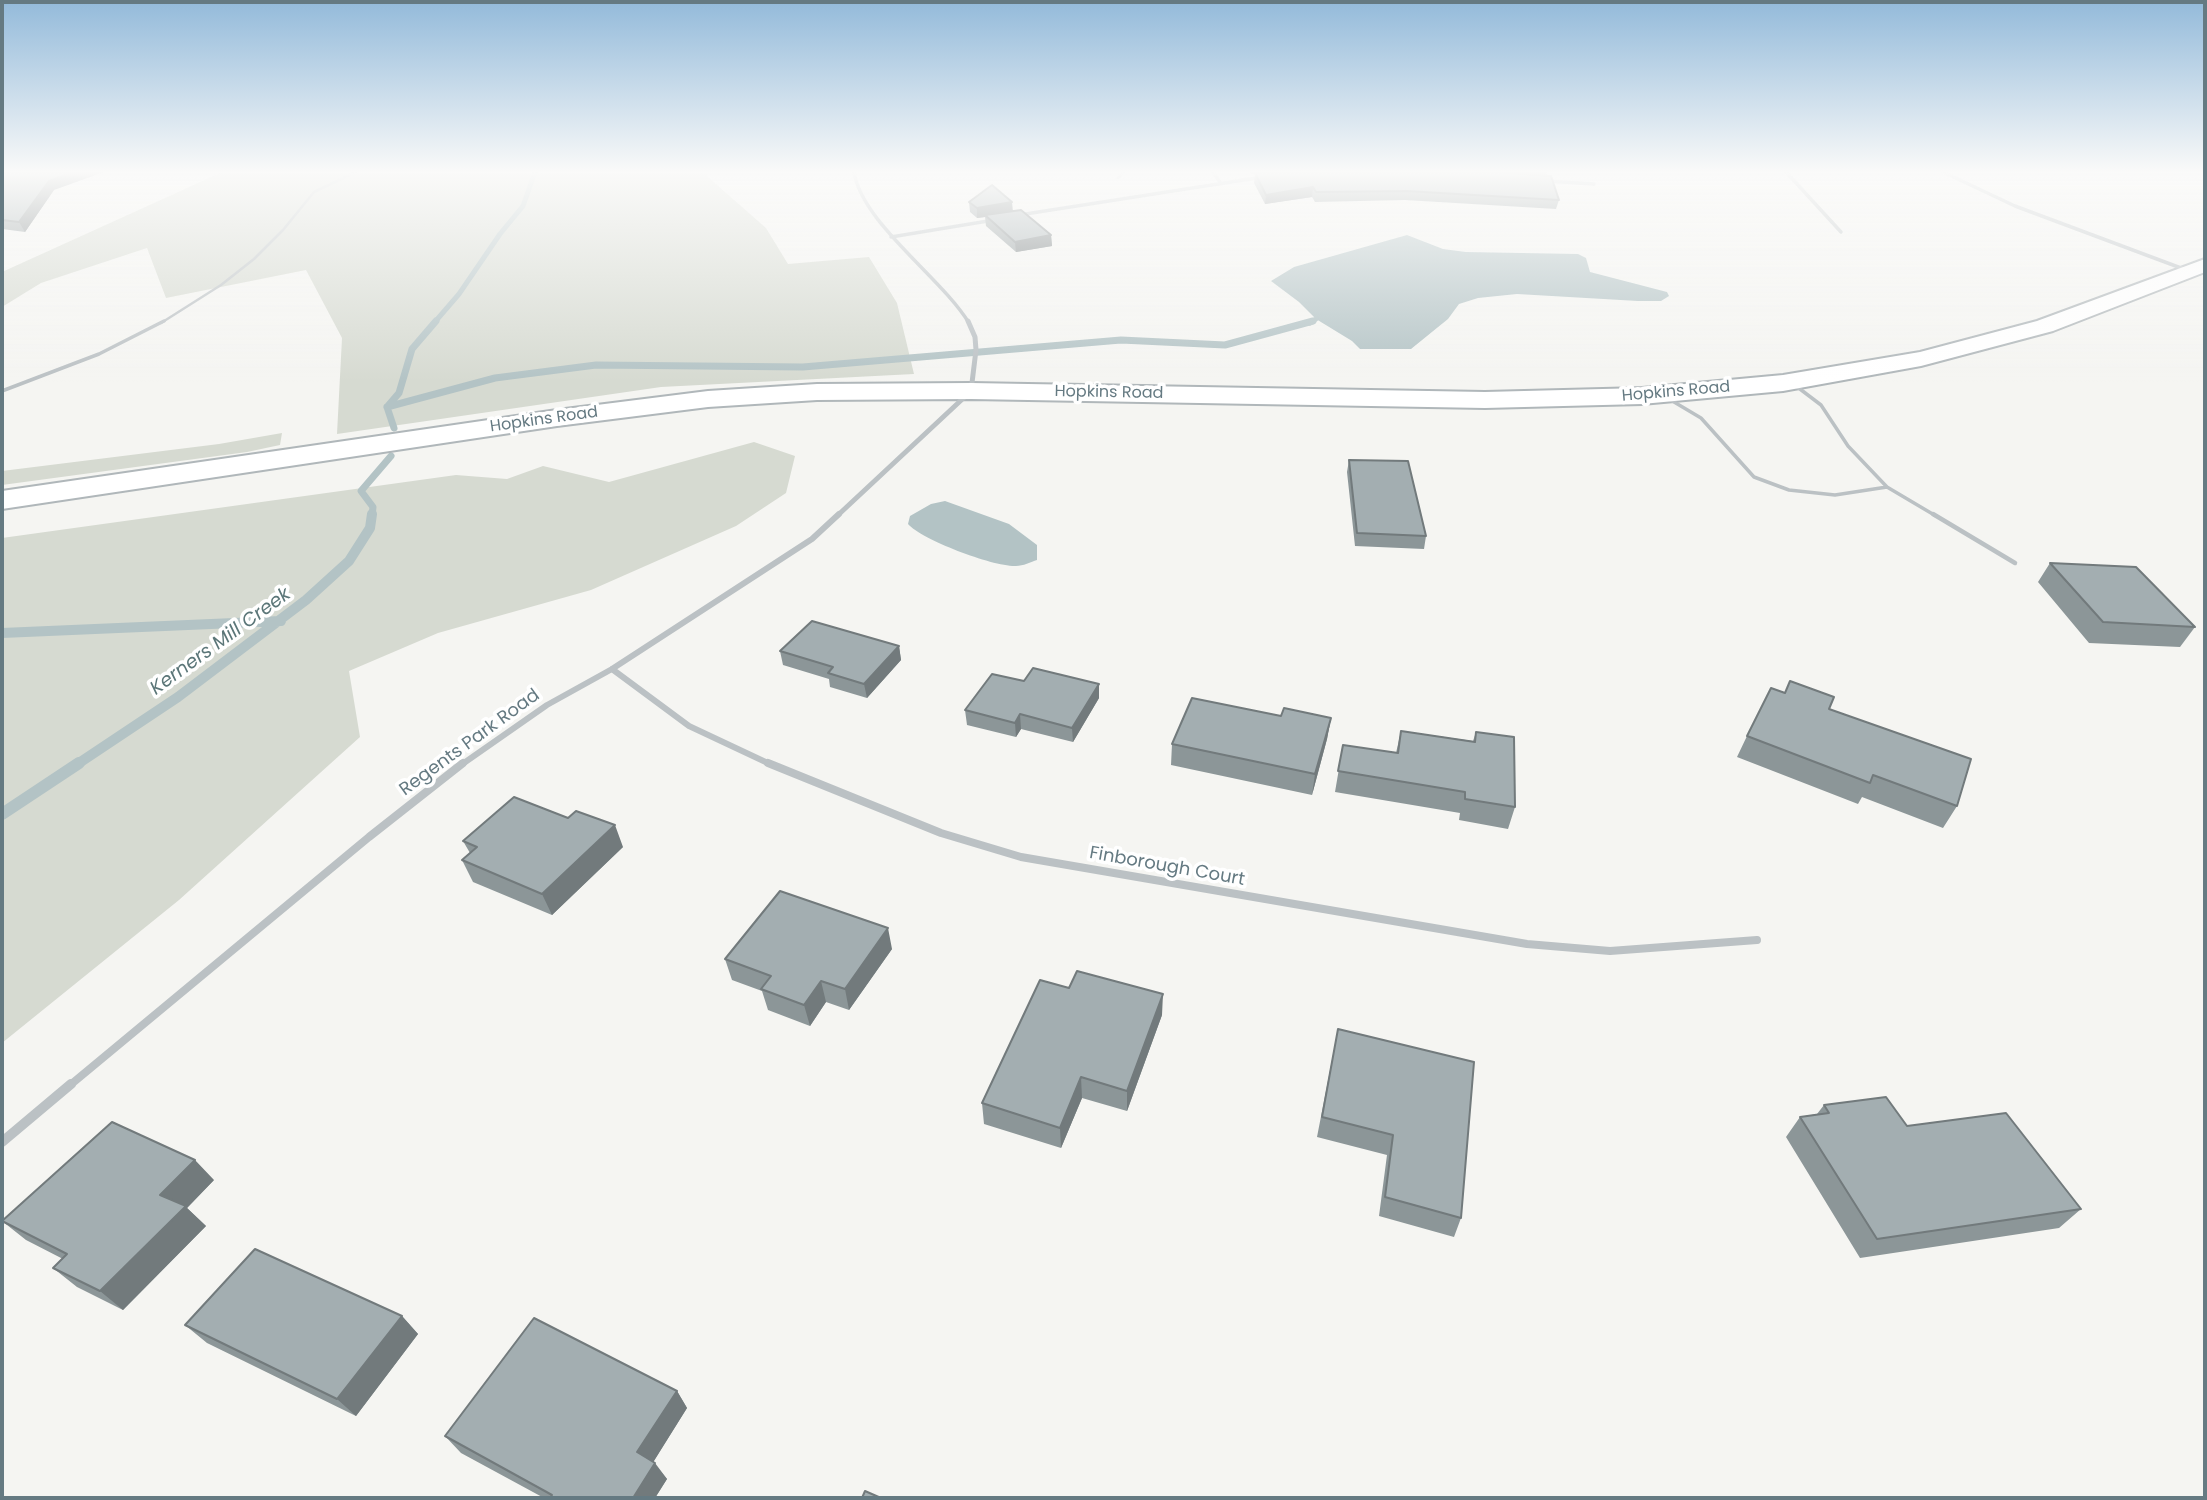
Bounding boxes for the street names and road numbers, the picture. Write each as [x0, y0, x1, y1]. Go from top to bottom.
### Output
street label: Hopkins Road [1621, 378, 1731, 406]
street label: Hopkins Road [1054, 382, 1164, 404]
street label: Hopkins Road [489, 403, 599, 437]
street label: Regents Park Road [396, 685, 544, 801]
street label: Finborough Court [1088, 843, 1246, 891]

